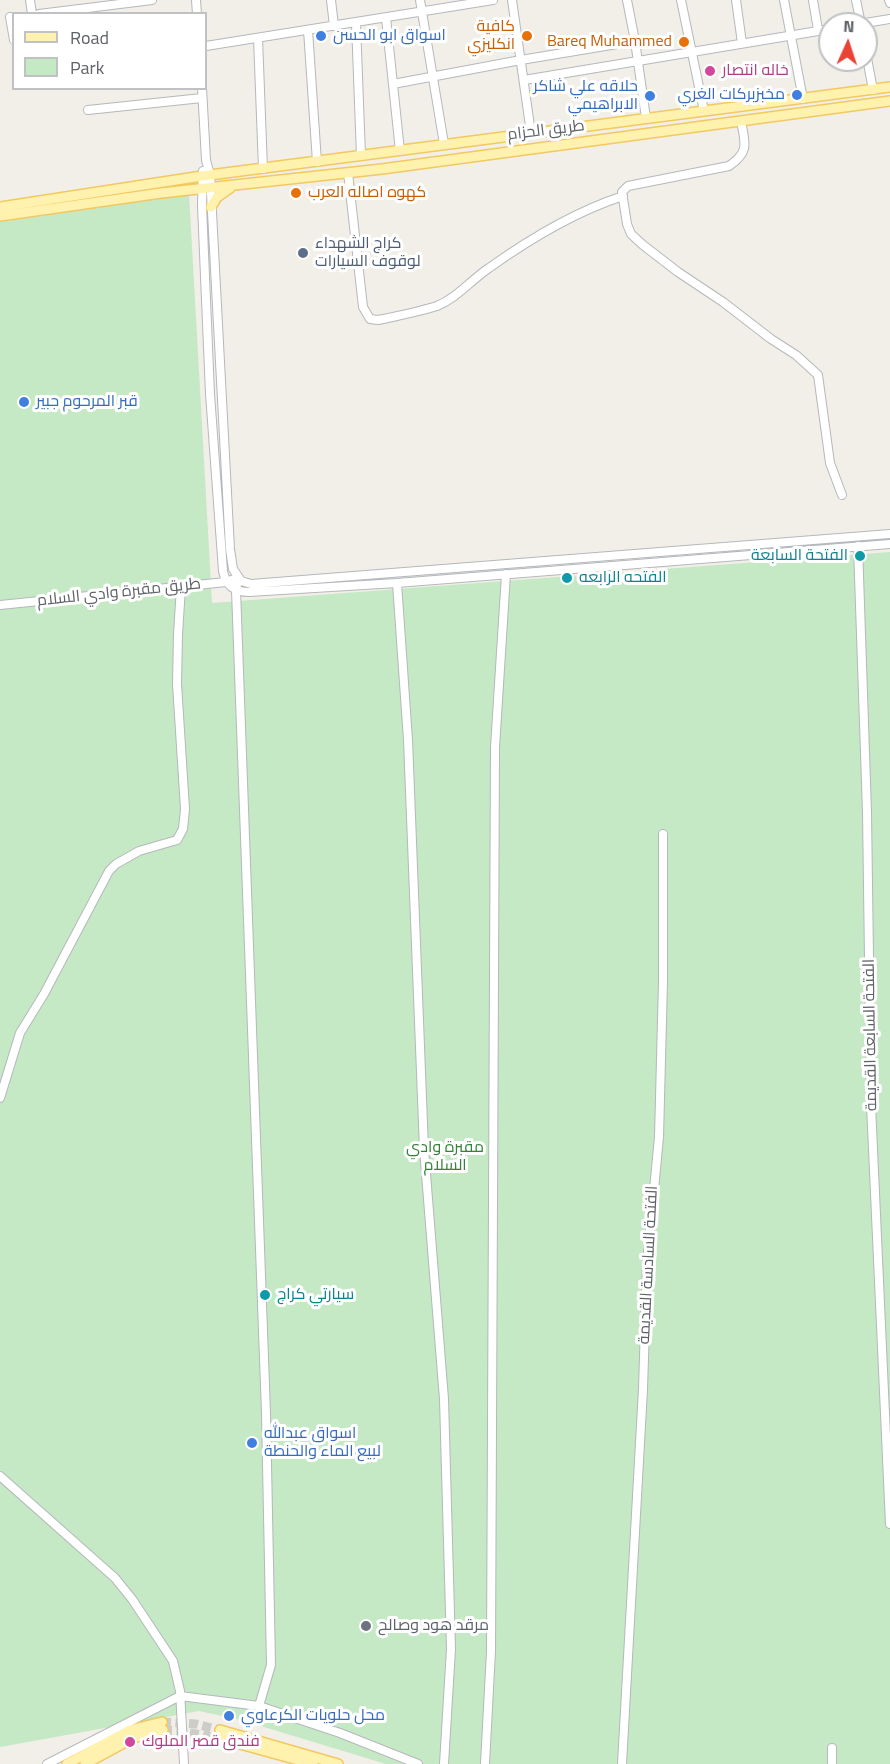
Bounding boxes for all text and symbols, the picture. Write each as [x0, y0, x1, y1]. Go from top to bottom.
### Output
legend [12, 12, 207, 90]
north arrow [818, 12, 878, 72]
text: N [843, 14, 855, 38]
place label: كافية انكليزي [467, 17, 515, 55]
text: Road [70, 24, 109, 51]
place label: اسواق ابو الحسن [333, 26, 446, 46]
marker: اسواق ابو الحسن [314, 29, 328, 43]
marker: كافية انكليزي [520, 29, 534, 43]
place label: Bareq Muhammed [547, 32, 672, 52]
marker: Bareq Muhammed [677, 35, 691, 49]
text: Park [70, 54, 104, 81]
place label: خاله انتصار [722, 61, 789, 81]
marker: خاله انتصار [703, 64, 717, 78]
place label: حلاقه علي شاكر الابراهيمي [533, 77, 638, 115]
place label: مخبزبركات الغري [678, 85, 785, 105]
marker: مخبزبركات الغري [790, 88, 804, 102]
marker: حلاقه علي شاكر الابراهيمي [643, 89, 657, 103]
street label: طريق الحزام [506, 117, 586, 145]
place label: كهوه اصاله العرب [308, 183, 426, 203]
marker: كهوه اصاله العرب [289, 186, 303, 200]
place label: كراج الشهداء لوقوف السيارات [315, 234, 421, 272]
marker: كراج الشهداء لوقوف السيارات [296, 246, 310, 260]
place label: قبر المرحوم جبير [36, 392, 138, 412]
marker: قبر المرحوم جبير [17, 395, 31, 409]
place label: الفتحة السابعة [751, 546, 848, 566]
marker: الفتحة السابعة [853, 549, 867, 563]
place label: الفتحه الرابعه [579, 568, 667, 588]
marker: الفتحه الرابعه [560, 571, 574, 585]
street label: طريق مقبرة وادي السلام [36, 575, 202, 611]
street label: الفتحة السابعة القديمة [860, 959, 882, 1111]
park label: مقبرة وادي السلام [406, 1138, 484, 1176]
street label: الفتحة السادسة القديمة [635, 1185, 663, 1345]
place label: سيارتي كراج [277, 1285, 354, 1305]
marker: سيارتي كراج [258, 1288, 272, 1302]
place label: اسواق عبدالله لبيع الماء والحنطة [264, 1424, 381, 1462]
marker: اسواق عبدالله لبيع الماء والحنطة [245, 1436, 259, 1450]
place label: مرقد هود وصالح [378, 1616, 489, 1636]
marker: مرقد هود وصالح [359, 1619, 373, 1633]
place label: محل حلويات الكرعاوي [241, 1706, 385, 1726]
marker: محل حلويات الكرعاوي [222, 1709, 236, 1723]
place label: فندق قصر الملوك [142, 1732, 260, 1752]
marker: فندق قصر الملوك [123, 1735, 137, 1749]

